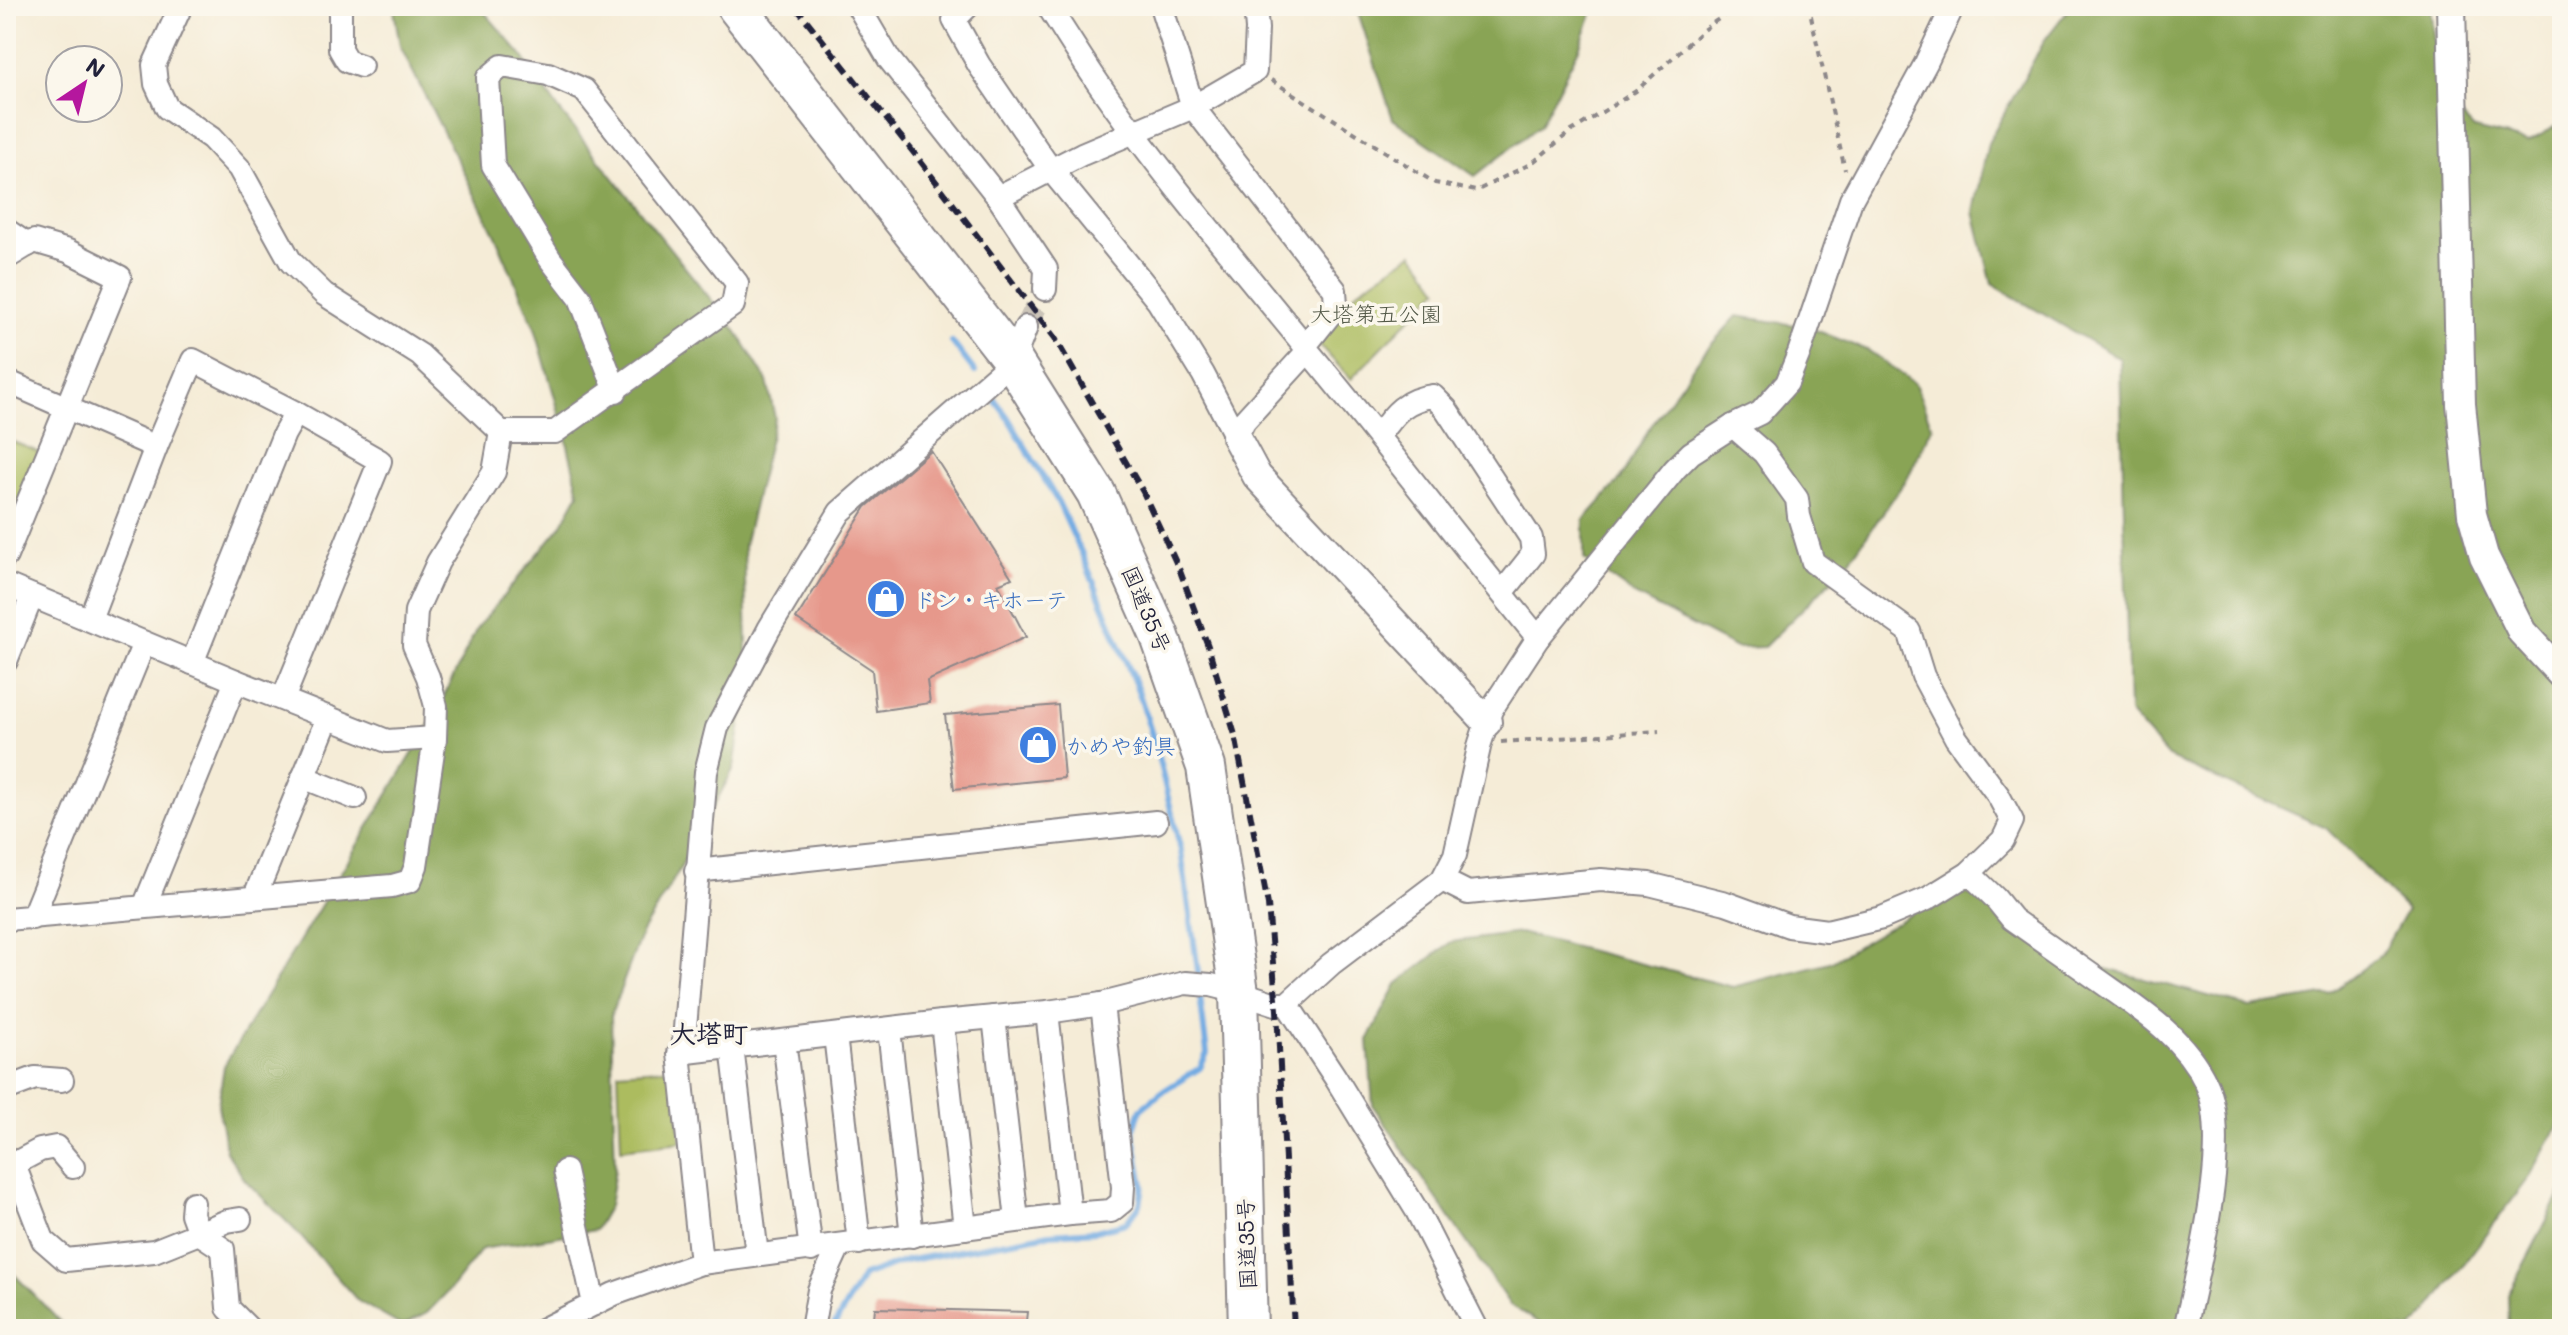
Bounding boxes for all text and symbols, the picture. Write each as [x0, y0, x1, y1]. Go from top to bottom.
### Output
north arrow [44, 44, 124, 124]
text: N [81, 51, 111, 84]
park label: 大塔第五公園 [1310, 299, 1442, 328]
street label: 国道35号 [1116, 561, 1178, 657]
shop icon: ドン・キホーテ [865, 578, 907, 620]
place label: ドン・キホーテ [914, 585, 1068, 614]
shop icon: かめや釣具 [1017, 724, 1059, 766]
place label: かめや釣具 [1066, 731, 1176, 760]
district label: 大塔町 [670, 1016, 748, 1050]
street label: 国道35号 [1230, 1198, 1262, 1290]

